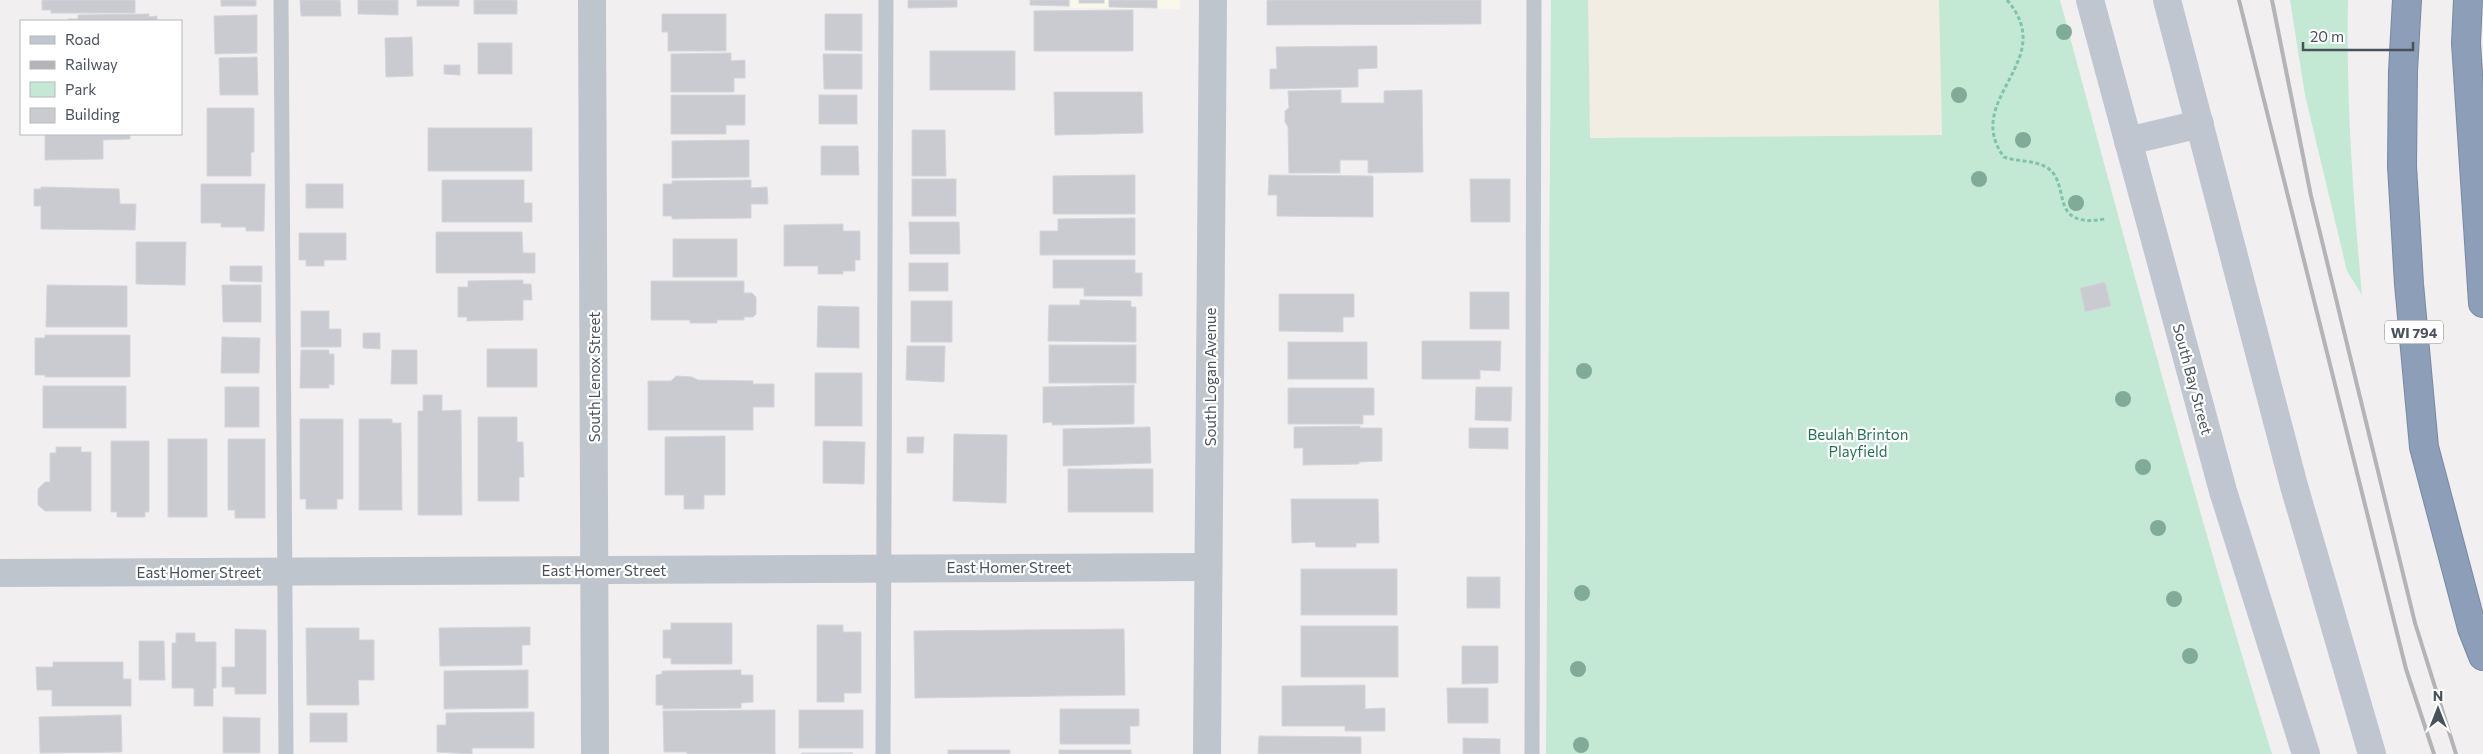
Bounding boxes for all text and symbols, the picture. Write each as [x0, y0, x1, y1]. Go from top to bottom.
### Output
legend [20, 20, 182, 135]
scale bar [2303, 20, 2413, 52]
text: 20 m [2310, 27, 2344, 45]
text: Road [65, 30, 100, 48]
text: Railway [65, 55, 118, 73]
text: Park [65, 80, 96, 98]
text: Building [65, 105, 120, 123]
street label: South Logan Avenue [1201, 308, 1219, 446]
street label: South Lenox Street [585, 312, 603, 442]
road number: WI 794 [2385, 321, 2443, 344]
street label: South Bay Street [2170, 322, 2216, 436]
park label: Beulah Brinton Playfield [1808, 425, 1908, 460]
street label: East Homer Street [946, 558, 1072, 576]
street label: East Homer Street [541, 561, 667, 579]
street label: East Homer Street [136, 563, 262, 581]
north arrow [2413, 684, 2463, 734]
text: N [2433, 687, 2443, 704]

